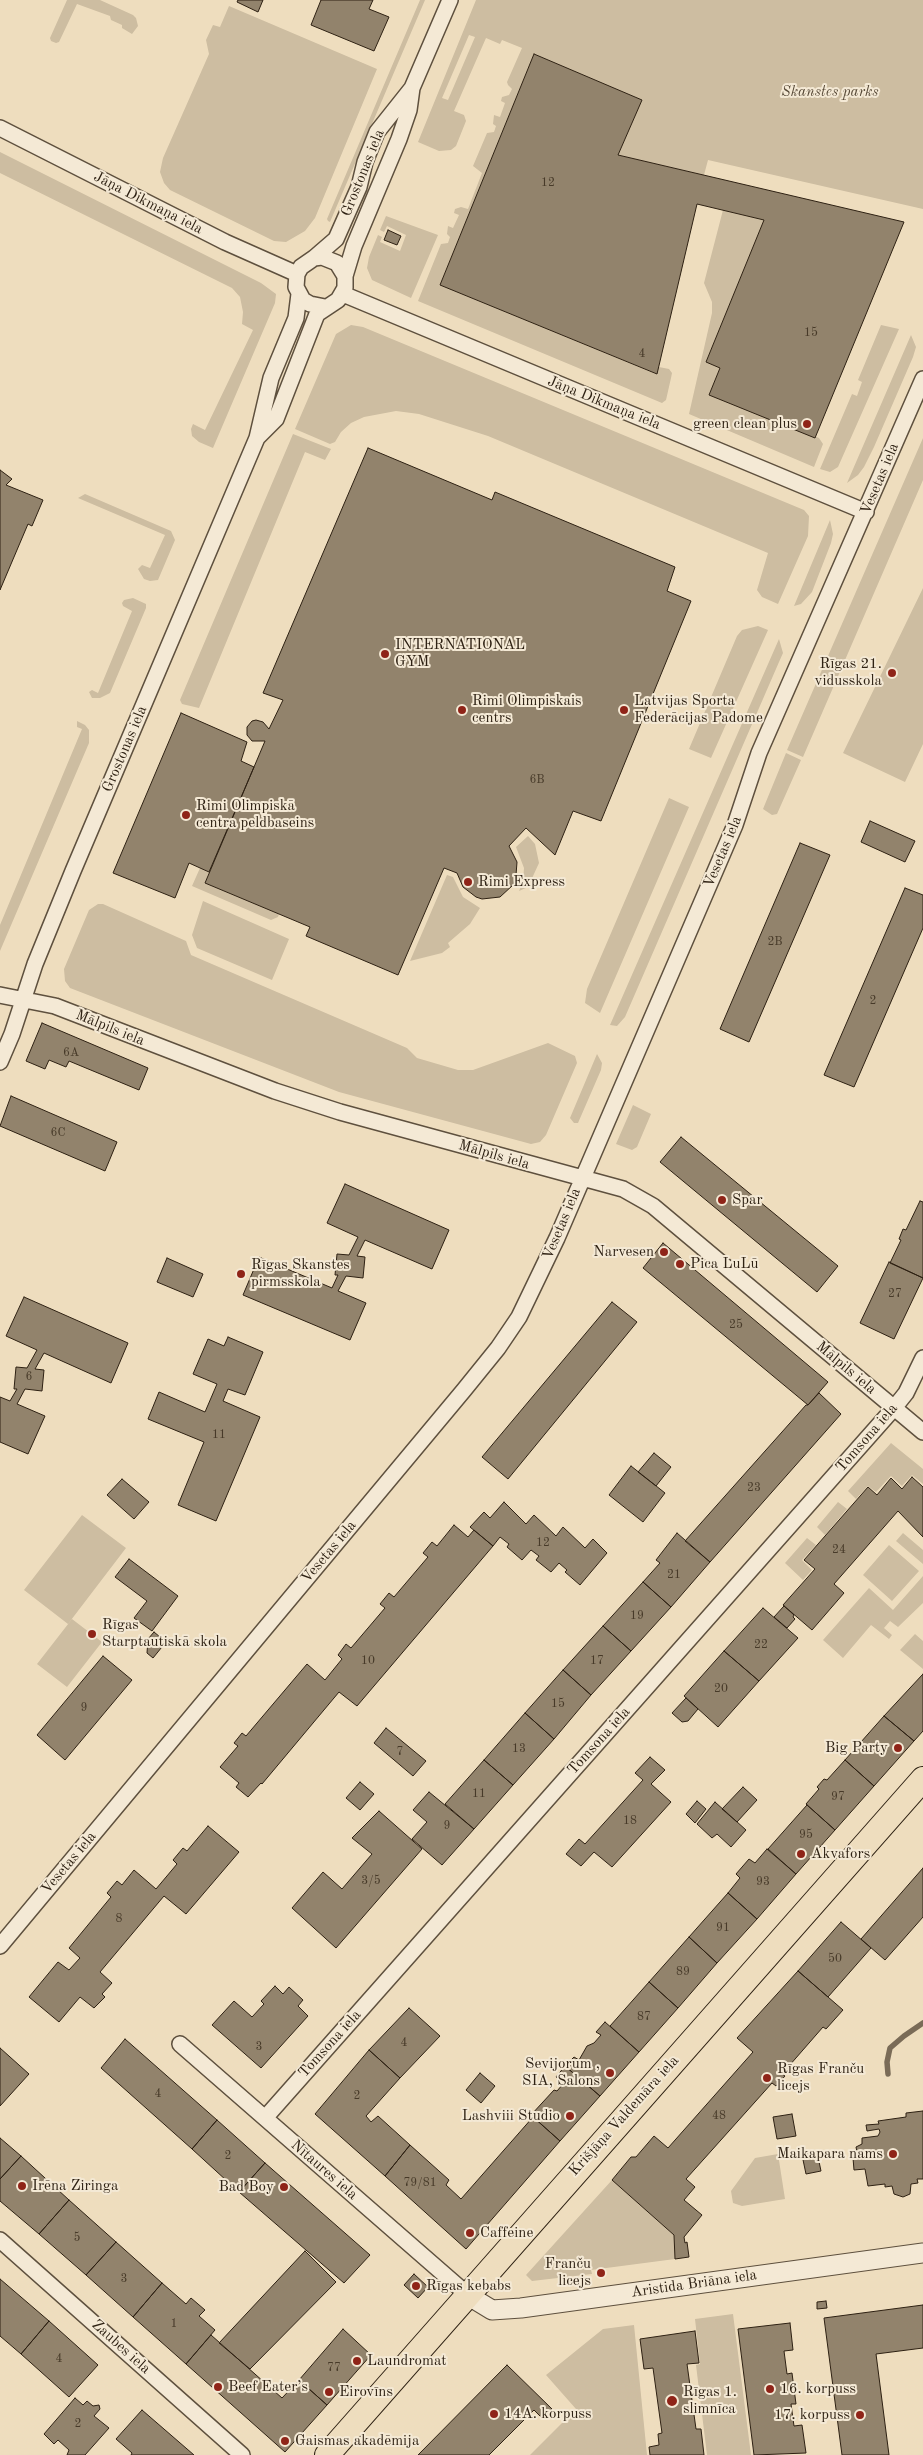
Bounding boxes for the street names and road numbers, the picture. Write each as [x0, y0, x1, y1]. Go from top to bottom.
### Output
street label: Grostonas iela [337, 127, 389, 219]
street label: Jāņa Dikmaņa iela [90, 168, 206, 238]
street label: Jāņa Dikmaņa iela [545, 372, 663, 434]
street label: Vesetas iela [857, 440, 903, 518]
street label: Grostonas iela [99, 703, 151, 795]
street label: Vesetas iela [700, 813, 746, 891]
street label: Mālpils iela [73, 1006, 147, 1050]
street label: Mālpils iela [456, 1136, 532, 1174]
street label: Vesetas iela [539, 1185, 585, 1263]
street label: Mālpils iela [812, 1338, 880, 1398]
street label: Tomsona iela [832, 1400, 902, 1476]
street label: Vesetas iela [298, 1517, 360, 1587]
street label: Tomsona iela [564, 1703, 634, 1779]
street label: Vesetas iela [38, 1828, 100, 1898]
street label: Tomsona iela [295, 2006, 365, 2082]
street label: Krišjāņa Valdemāra iela [565, 2052, 683, 2180]
street label: Nītaures iela [287, 2136, 361, 2204]
street label: Aristida Briāna iela [630, 2266, 758, 2302]
street label: Zaubes iela [88, 2316, 154, 2378]

